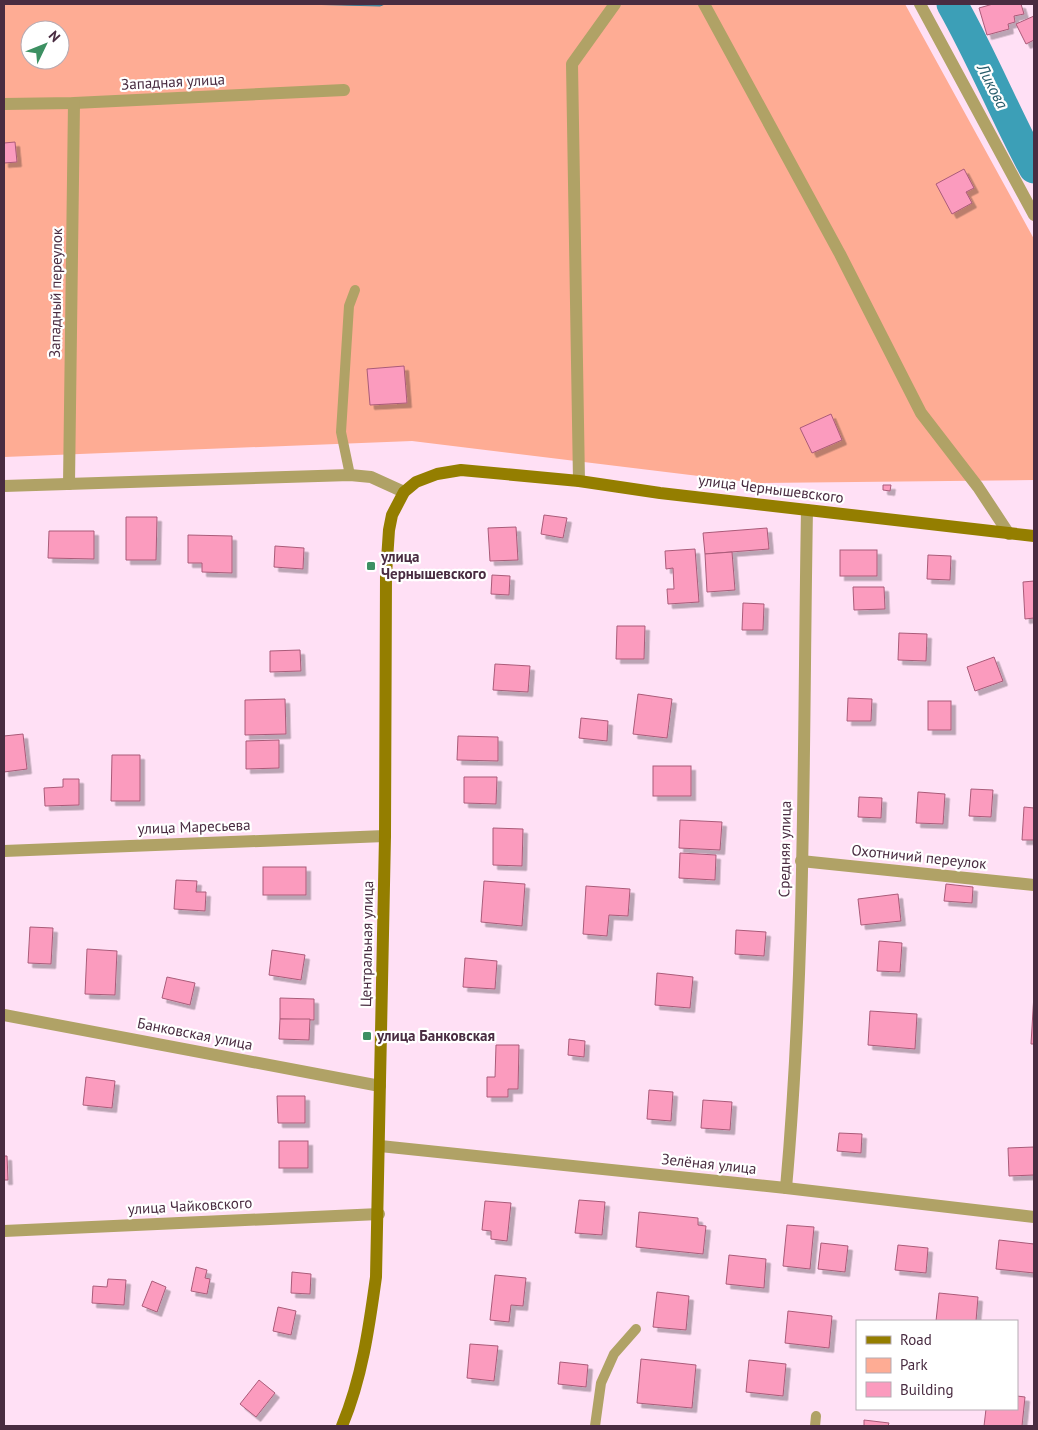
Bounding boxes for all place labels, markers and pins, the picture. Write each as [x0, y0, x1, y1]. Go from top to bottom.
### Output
place label: улица Чернышевского [380, 547, 486, 583]
marker: улица Чернышевского [365, 560, 377, 572]
place label: улица Банковская [376, 1026, 495, 1045]
marker: улица Банковская [361, 1030, 373, 1042]

